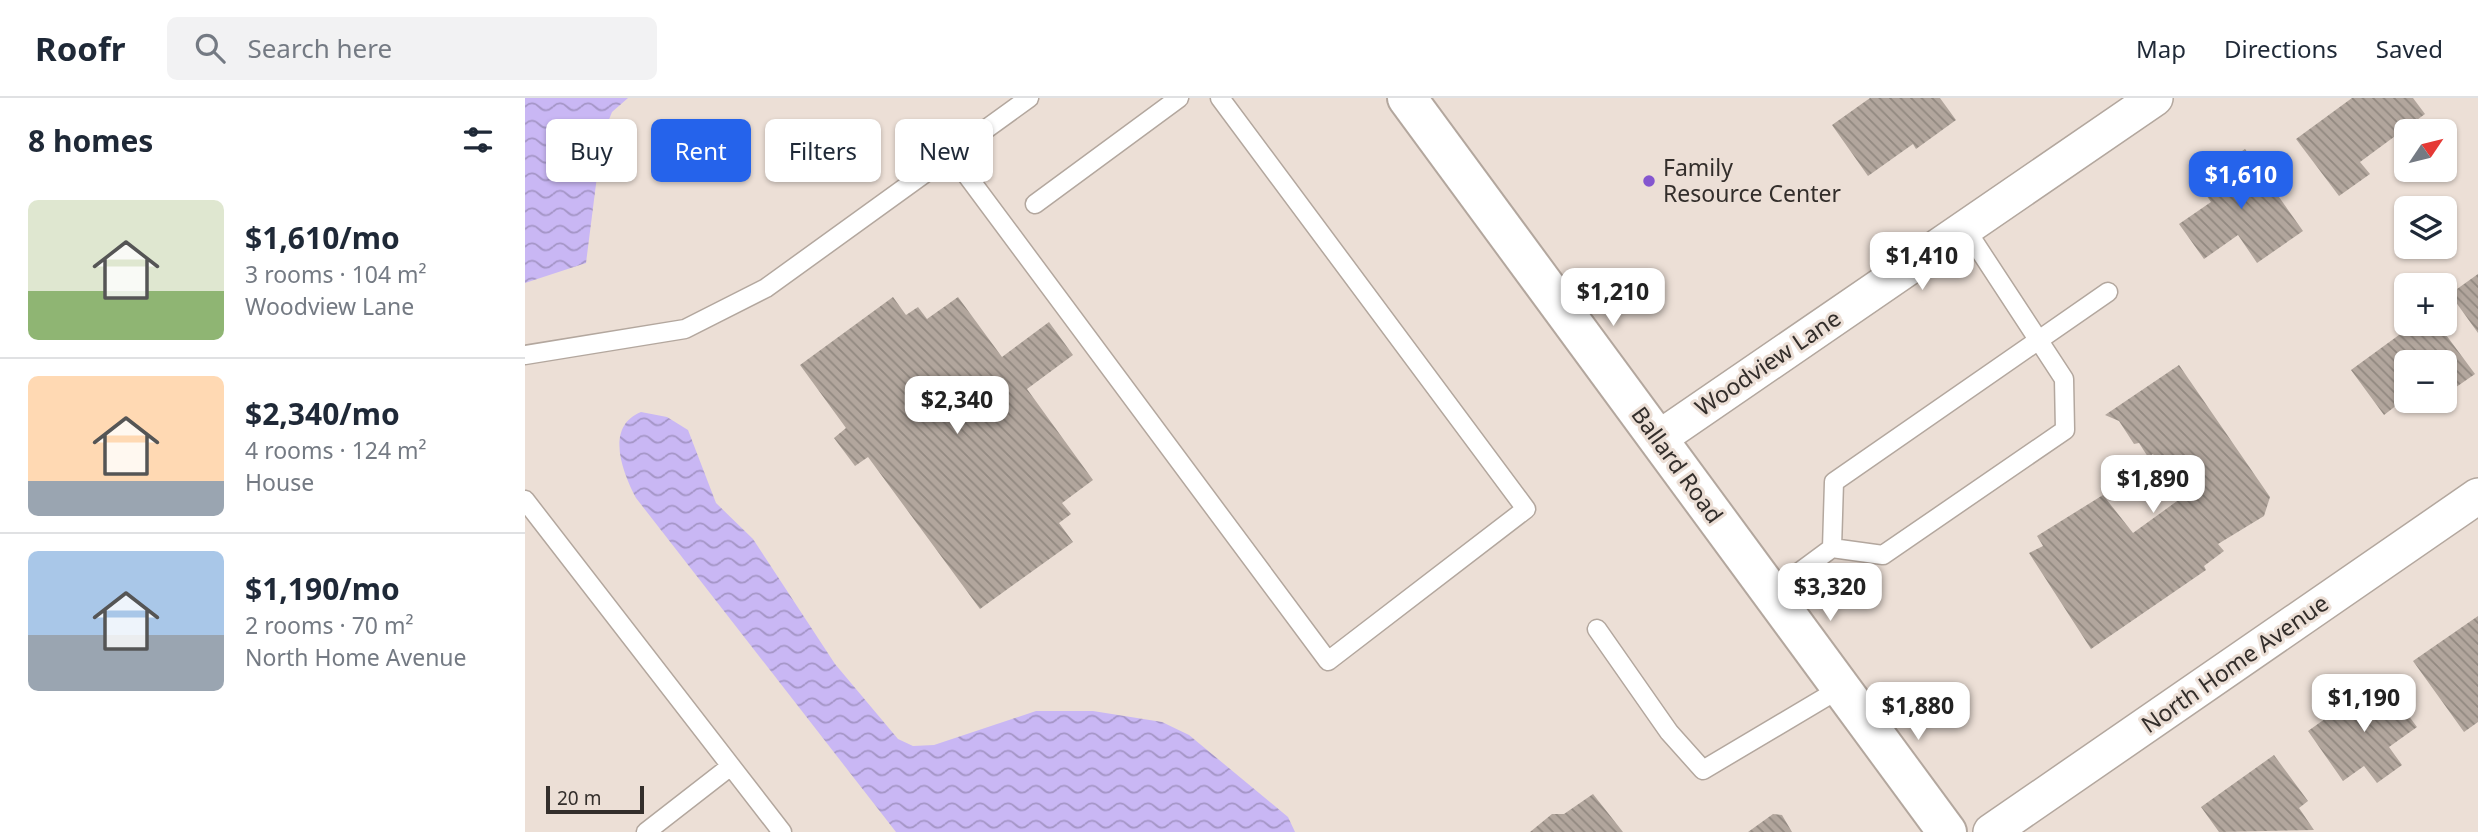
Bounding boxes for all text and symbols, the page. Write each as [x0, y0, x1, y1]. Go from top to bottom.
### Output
search box [167, 17, 657, 80]
text: Roofr [35, 26, 125, 71]
icon: search [191, 29, 229, 67]
text: Search here [247, 30, 392, 66]
text: Map [2136, 32, 2186, 65]
text: Directions [2224, 32, 2338, 65]
text: Saved [2376, 32, 2443, 65]
chip: Buy [546, 119, 637, 182]
chip: Rent [651, 119, 751, 182]
chip: Filters [765, 119, 881, 182]
chip: New [895, 119, 993, 182]
north arrow [2394, 119, 2457, 182]
map controls [2394, 119, 2457, 413]
text: 8 homes [28, 120, 153, 161]
icon: filters [459, 121, 497, 159]
place label: Family Resource Center [1663, 151, 1841, 209]
pin: $1,610 [2184, 152, 2298, 211]
text: $1,610 [2205, 158, 2277, 190]
marker: Family Resource Center [1641, 173, 1657, 189]
button: layers [2394, 196, 2457, 259]
text: $1,610/mo [245, 217, 400, 258]
icon: home [84, 228, 168, 312]
pin: $1,410 [1865, 232, 1979, 292]
text: $1,410 [1886, 239, 1958, 271]
text: 3 rooms · 104 m² [245, 258, 427, 290]
pin: $1,210 [1556, 268, 1670, 328]
button: + [2394, 273, 2457, 336]
text: $1,210 [1577, 275, 1649, 307]
text: Woodview Lane [245, 290, 414, 322]
street label: Woodview Lane [1688, 302, 1847, 423]
button: − [2394, 350, 2457, 413]
pin: $2,340 [900, 376, 1014, 436]
text: $2,340 [921, 383, 993, 415]
text: $2,340/mo [245, 393, 400, 434]
street label: Ballard Road [1625, 400, 1731, 529]
icon: home [84, 404, 168, 488]
text: 4 rooms · 124 m² [245, 434, 427, 466]
pin: $1,890 [2096, 456, 2210, 515]
text: $1,890 [2117, 462, 2189, 494]
text: House [245, 466, 314, 498]
pin: $3,320 [1773, 564, 1887, 623]
text: $1,190/mo [245, 568, 400, 609]
text: $3,320 [1794, 570, 1866, 602]
icon: home [84, 579, 168, 663]
street label: North Home Avenue [2135, 587, 2334, 740]
text: 2 rooms · 70 m² [245, 609, 414, 641]
text: North Home Avenue [245, 641, 467, 673]
pin: $1,190 [2307, 674, 2421, 734]
text: $1,190 [2328, 681, 2400, 713]
pin: $1,880 [1861, 682, 1975, 742]
text: $1,880 [1882, 689, 1954, 721]
scale bar [546, 783, 644, 815]
text: 20 m [557, 785, 601, 811]

